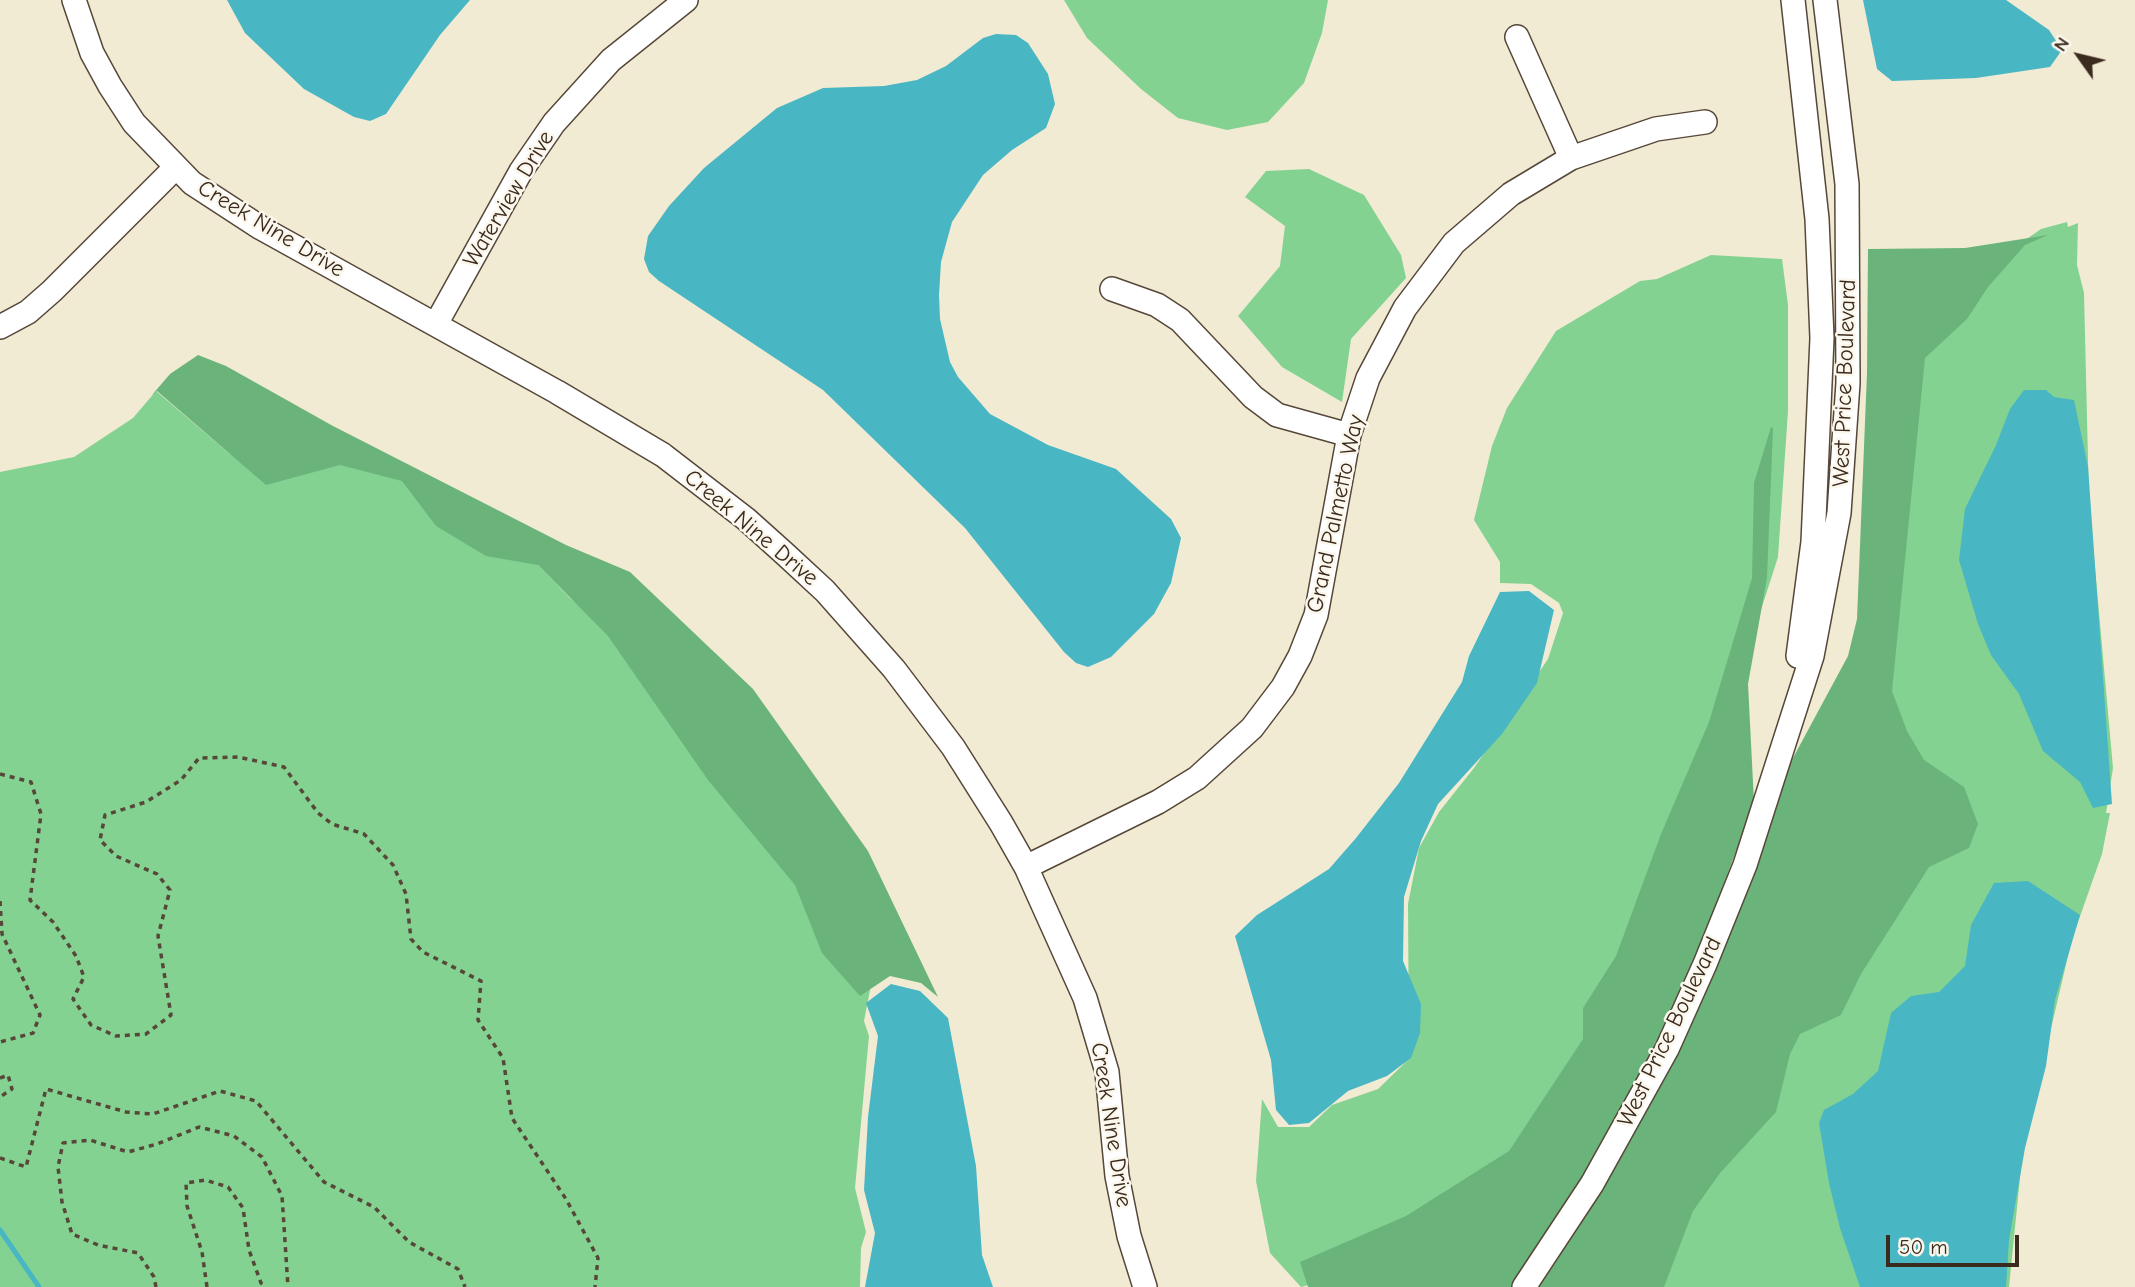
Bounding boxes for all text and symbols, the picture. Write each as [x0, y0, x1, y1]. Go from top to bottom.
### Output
north arrow [2044, 21, 2114, 91]
text: N [2049, 33, 2074, 56]
street label: Waterview Drive [457, 126, 561, 272]
street label: Creek Nine Drive [193, 174, 349, 284]
street label: West Price Boulevard [1828, 279, 1862, 487]
street label: Grand Palmetto Way [1302, 412, 1370, 616]
street label: Creek Nine Drive [678, 464, 824, 592]
street label: West Price Boulevard [1612, 933, 1728, 1131]
street label: Creek Nine Drive [1084, 1041, 1138, 1209]
scale bar [1890, 1220, 2023, 1264]
text: 50 m [1899, 1235, 1948, 1259]

